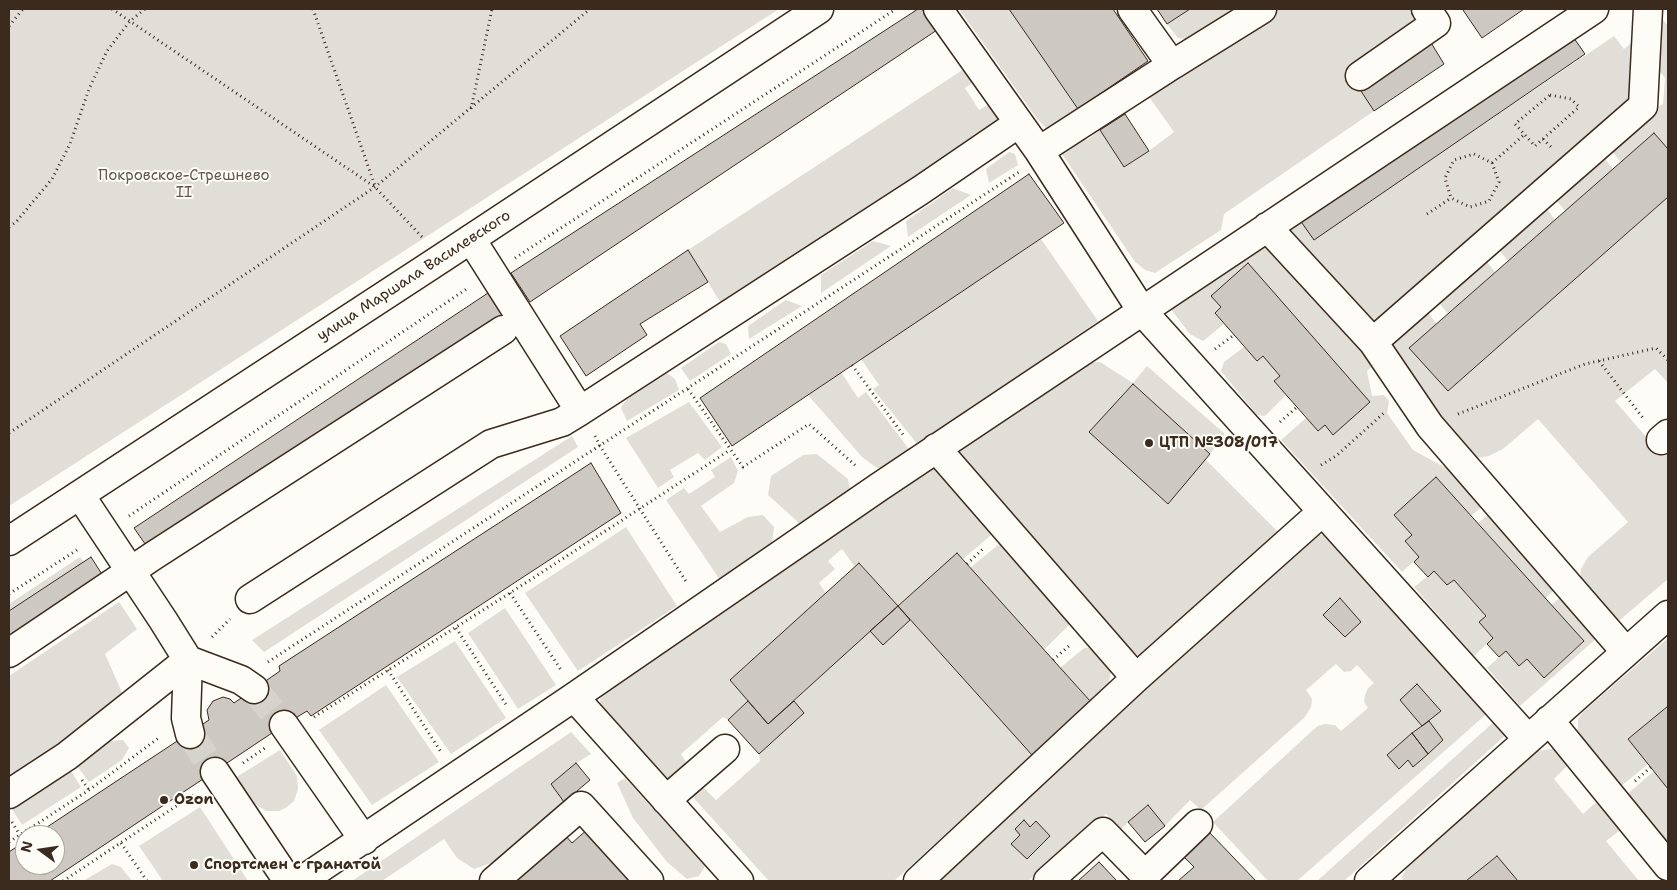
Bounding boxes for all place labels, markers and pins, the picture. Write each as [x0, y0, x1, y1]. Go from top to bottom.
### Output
place label: ЦТП №308/017 [1159, 434, 1278, 452]
marker: ЦТП №308/017 [1143, 437, 1155, 449]
place label: Ozon [174, 791, 214, 809]
marker: Ozon [158, 794, 170, 806]
place label: Спортсмен с гранатой [204, 856, 381, 874]
marker: Спортсмен с гранатой [188, 859, 200, 871]

